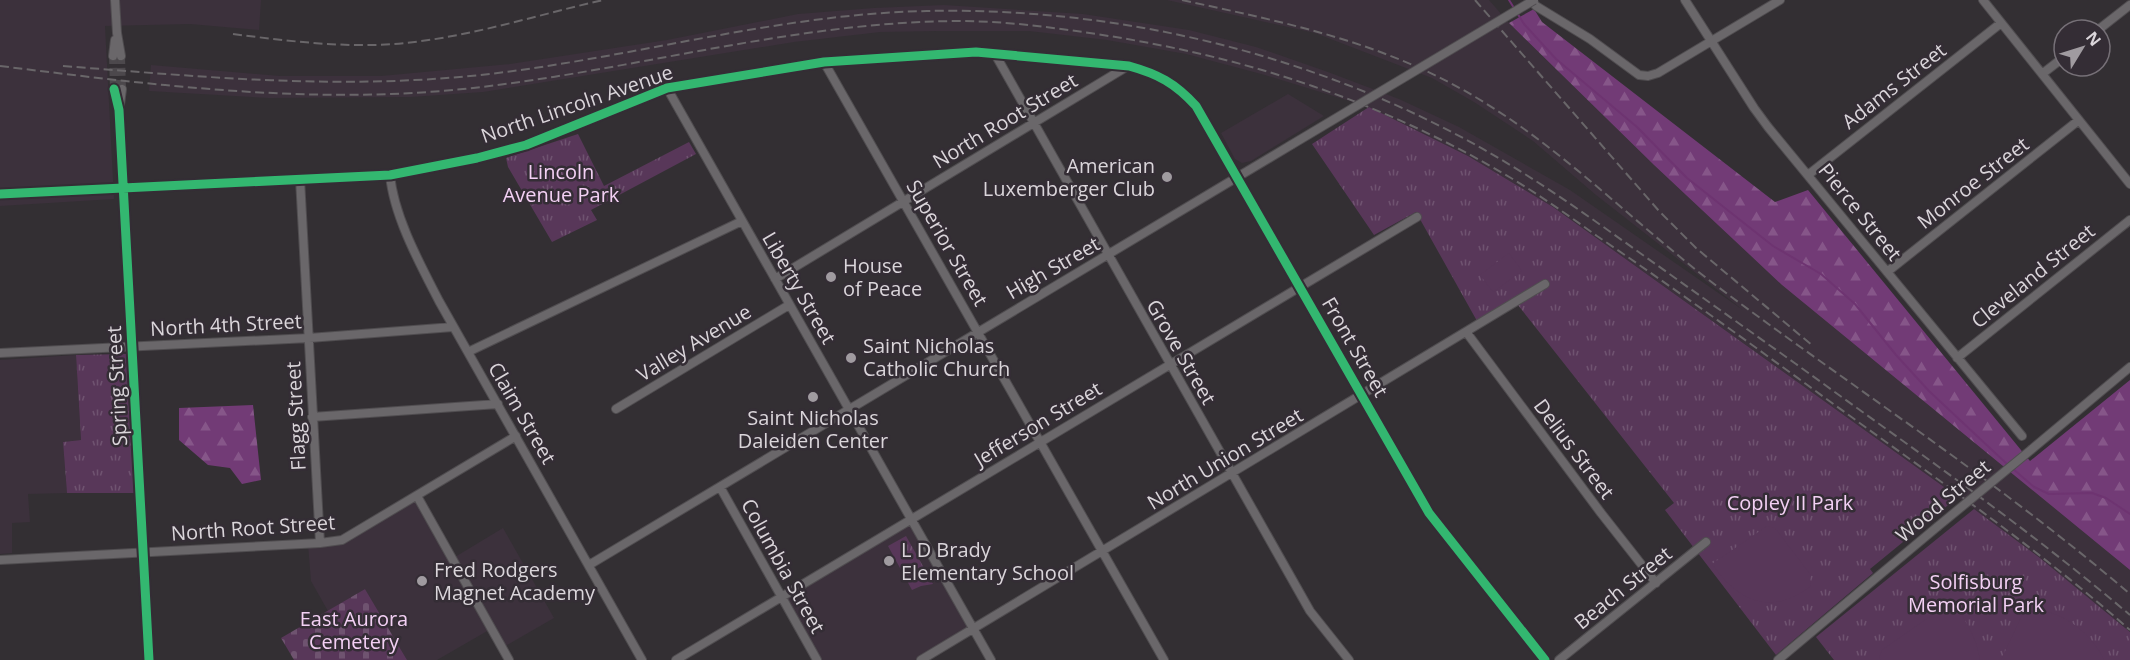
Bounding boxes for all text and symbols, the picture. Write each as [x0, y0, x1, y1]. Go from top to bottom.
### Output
north arrow [2052, 18, 2112, 78]
text: N [2081, 27, 2106, 51]
street label: Adams Street [1836, 36, 1951, 135]
street label: North Lincoln Avenue [477, 58, 676, 149]
street label: North Root Street [927, 67, 1082, 174]
street label: Monroe Street [1911, 130, 2034, 235]
place label: American Luxemberger Club [983, 152, 1155, 202]
street label: Pierce Street [1813, 157, 1908, 266]
park label: Lincoln Avenue Park [503, 158, 620, 208]
marker: American Luxemberger Club [1160, 170, 1174, 184]
street label: Superior Street [900, 175, 994, 311]
street label: Cleveland Street [1965, 217, 2100, 334]
street label: Liberty Street [756, 227, 842, 349]
street label: High Street [1001, 230, 1105, 305]
place label: House of Peace [843, 252, 922, 302]
marker: House of Peace [824, 270, 838, 284]
street label: Front Street [1316, 292, 1395, 402]
street label: Grove Street [1140, 294, 1222, 409]
street label: Valley Avenue [631, 298, 756, 387]
street label: North 4th Street [149, 307, 302, 342]
street label: Spring Street [100, 325, 133, 447]
place label: Saint Nicholas Catholic Church [863, 332, 1010, 382]
marker: Saint Nicholas Catholic Church [844, 351, 858, 365]
street label: Claim Street [482, 357, 562, 469]
street label: Flagg Street [279, 361, 312, 471]
street label: Jefferson Street [967, 375, 1107, 473]
marker: Saint Nicholas Daleiden Center [806, 390, 820, 404]
street label: Delius Street [1528, 393, 1621, 504]
street label: North Union Street [1142, 401, 1308, 516]
place label: Saint Nicholas Daleiden Center [738, 404, 888, 454]
street label: Wood Street [1890, 453, 1996, 548]
park label: Copley II Park [1727, 489, 1854, 516]
street label: Columbia Street [735, 494, 832, 638]
street label: North Root Street [170, 508, 336, 547]
place label: L D Brady Elementary School [901, 536, 1074, 586]
street label: Beach Street [1568, 540, 1677, 635]
marker: L D Brady Elementary School [882, 554, 896, 568]
place label: Fred Rodgers Magnet Academy [434, 556, 596, 606]
park label: Solfisburg Memorial Park [1908, 568, 2045, 618]
marker: Fred Rodgers Magnet Academy [415, 574, 429, 588]
park label: East Aurora Cemetery [300, 605, 408, 655]

